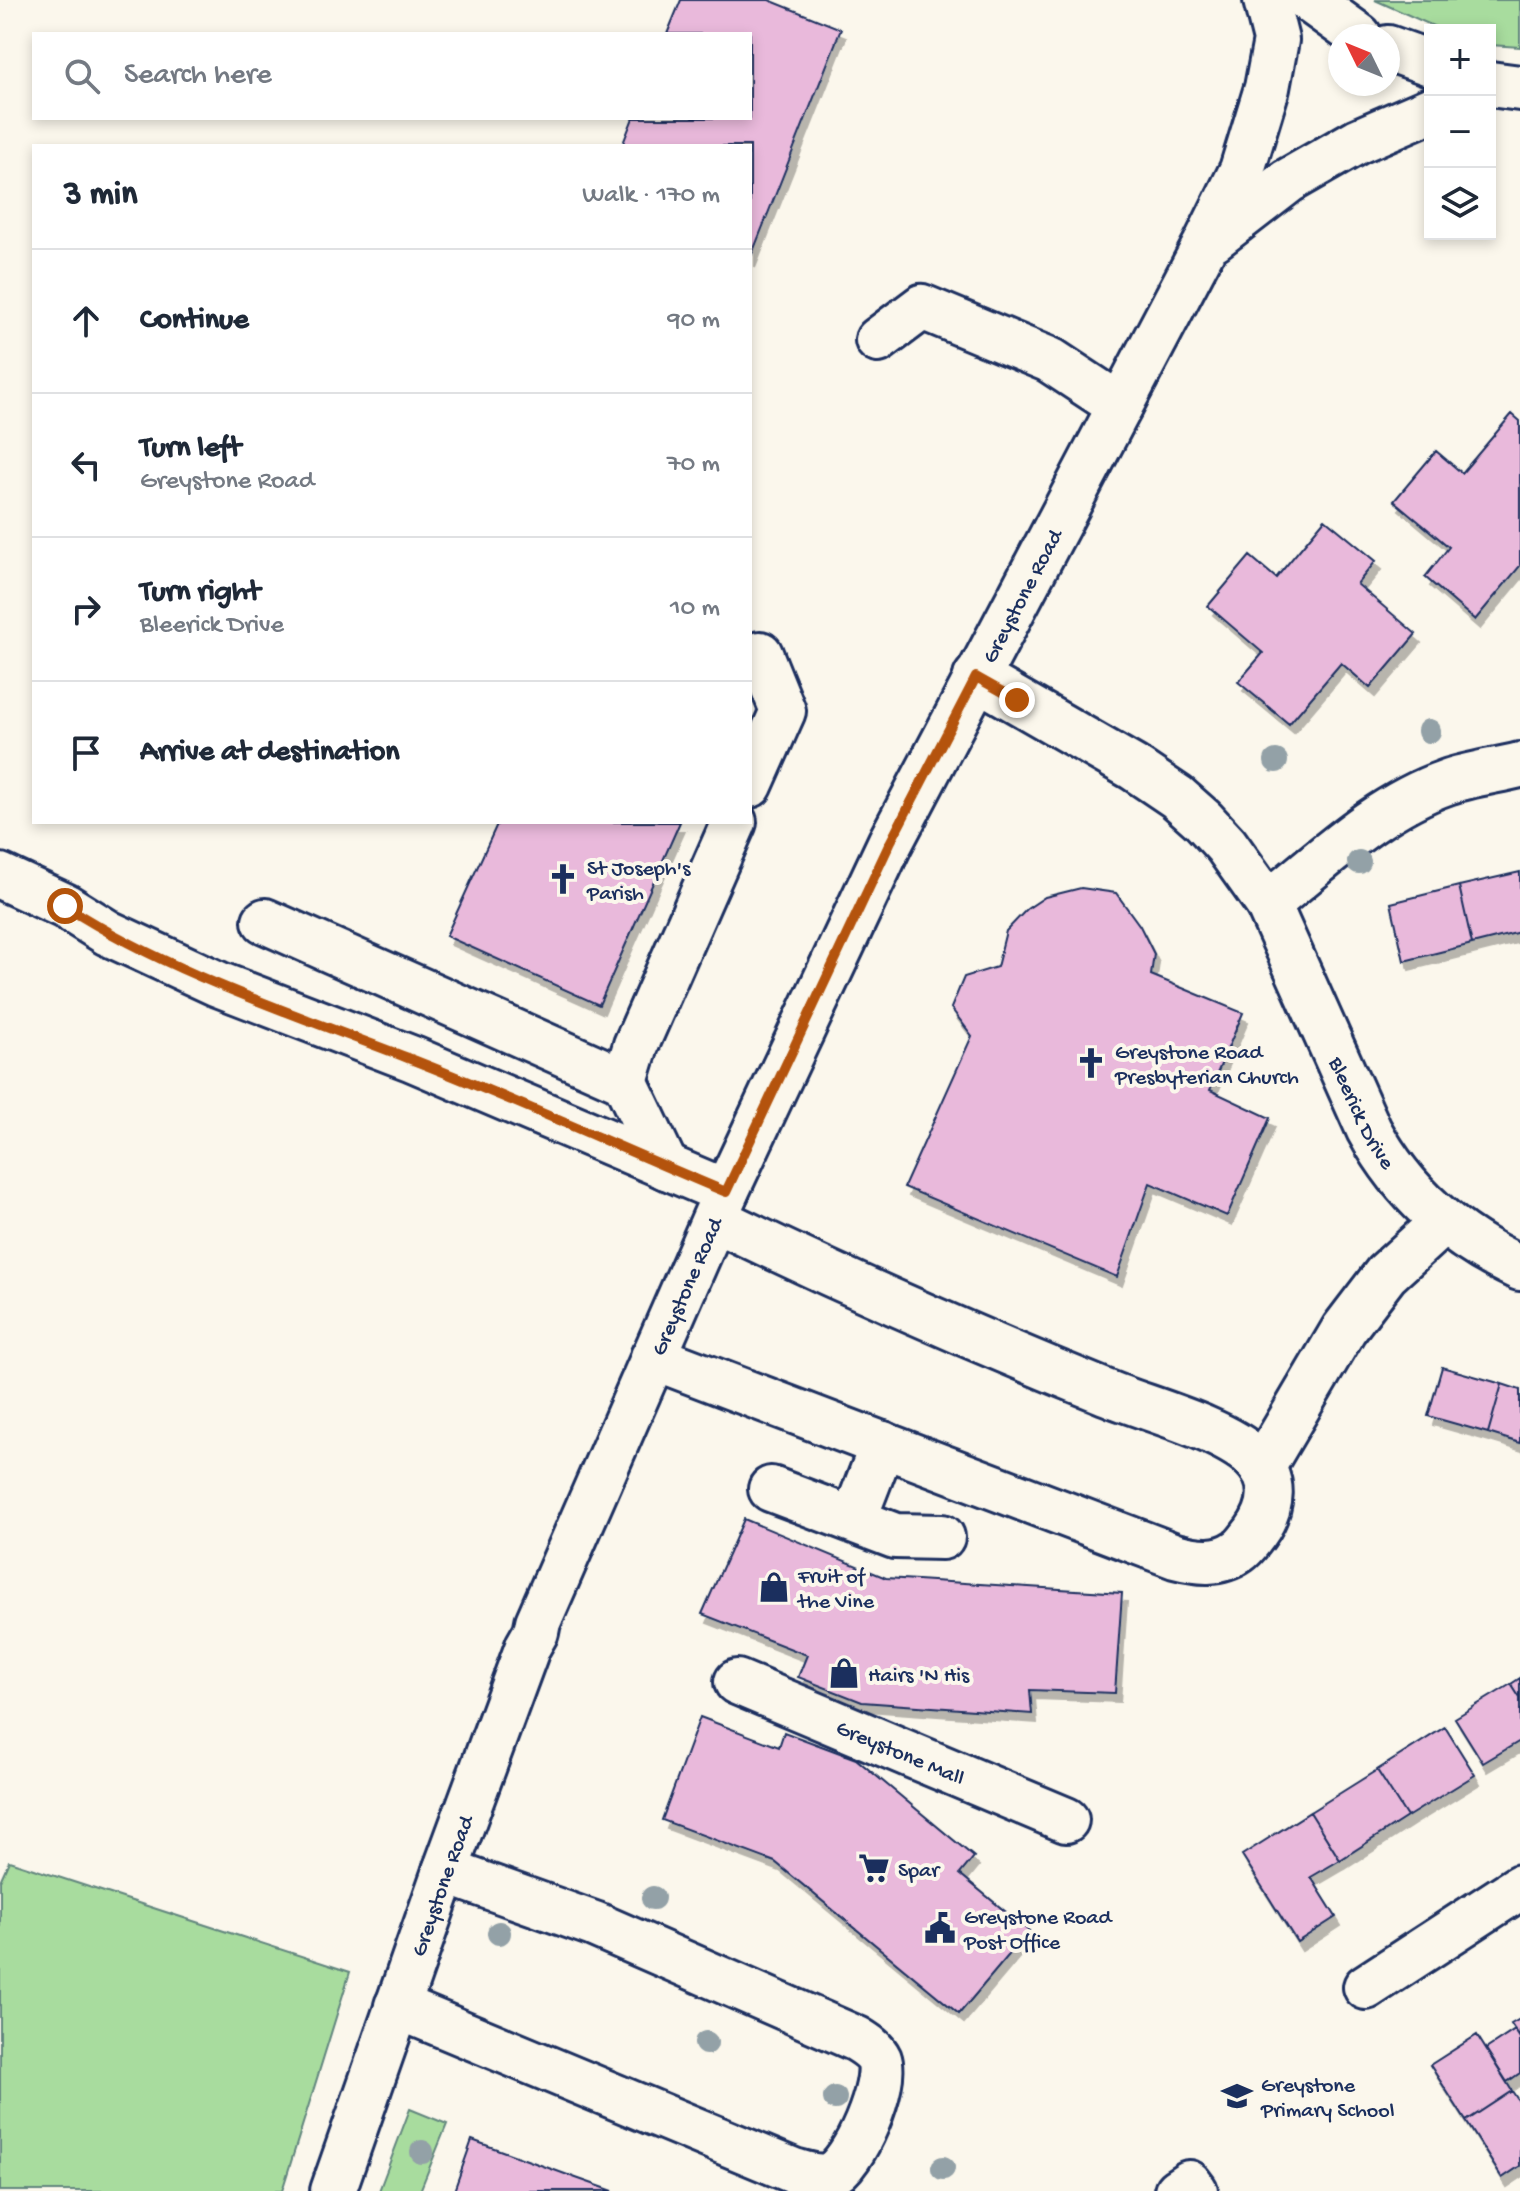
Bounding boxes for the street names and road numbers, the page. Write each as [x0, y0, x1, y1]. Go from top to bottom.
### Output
street label: Greystone Road [978, 524, 1071, 669]
street label: Bleerick Drive [1321, 1053, 1399, 1176]
street label: Greystone Road [647, 1213, 731, 1360]
street label: Greystone Mall [832, 1716, 968, 1793]
street label: Greystone Road [407, 1811, 482, 1960]

